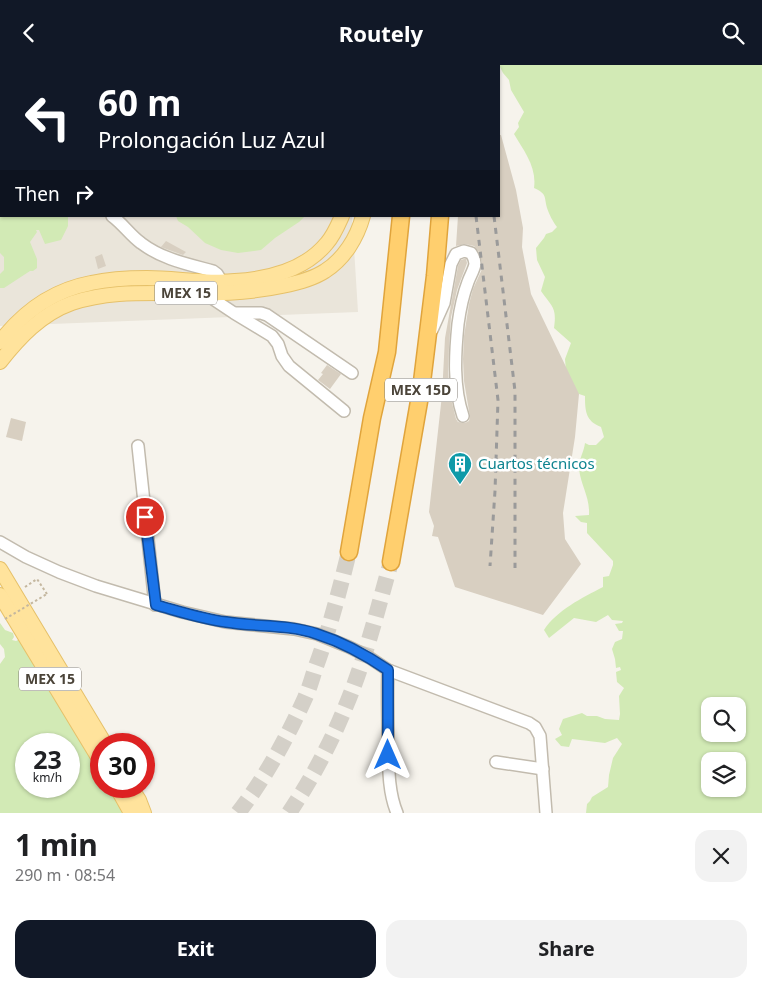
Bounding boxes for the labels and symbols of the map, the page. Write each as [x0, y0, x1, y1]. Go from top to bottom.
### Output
road number: MEX 15 [155, 282, 217, 305]
road number: MEX 15D [385, 379, 457, 401]
building icon: Cuartos técnicos [447, 451, 473, 485]
place label: Cuartos técnicos [478, 453, 595, 473]
pin [124, 496, 166, 538]
road number: MEX 15 [19, 667, 81, 691]
position arrow [361, 728, 413, 780]
speed limit sign: 30 [90, 733, 155, 798]

